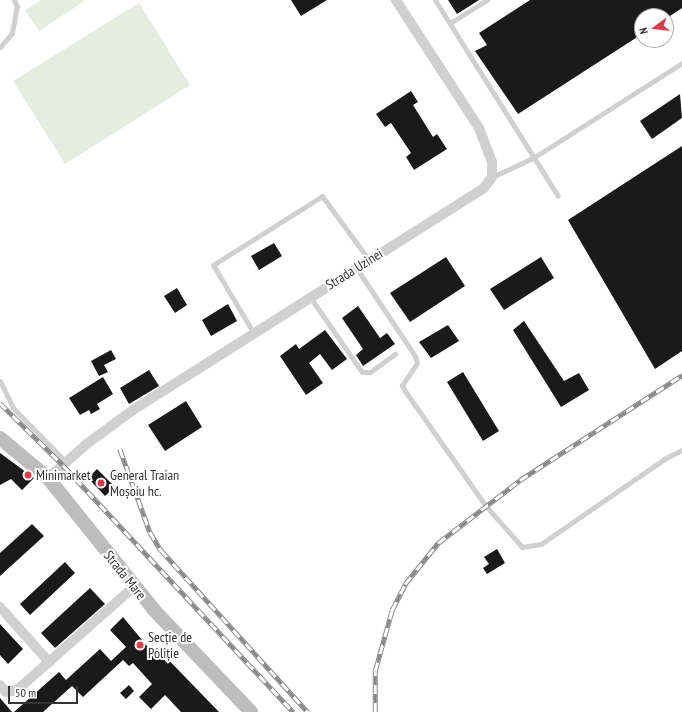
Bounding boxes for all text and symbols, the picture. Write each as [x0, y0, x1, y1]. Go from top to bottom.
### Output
north arrow [634, 8, 674, 48]
text: N [636, 26, 651, 36]
street label: Strada Uzinei [322, 245, 386, 293]
place label: Minimarket [36, 467, 91, 483]
place label: General Traian Moșoiu hc. [110, 467, 180, 500]
marker: Minimarket [23, 470, 33, 480]
marker: General Traian Moșoiu hc. [95, 477, 107, 489]
street label: Strada Mare [100, 547, 150, 603]
place label: Secție de Poliție [148, 629, 192, 662]
marker: Secție de Poliție [135, 640, 145, 650]
scale bar [10, 678, 80, 704]
text: 50 m [15, 685, 36, 700]

